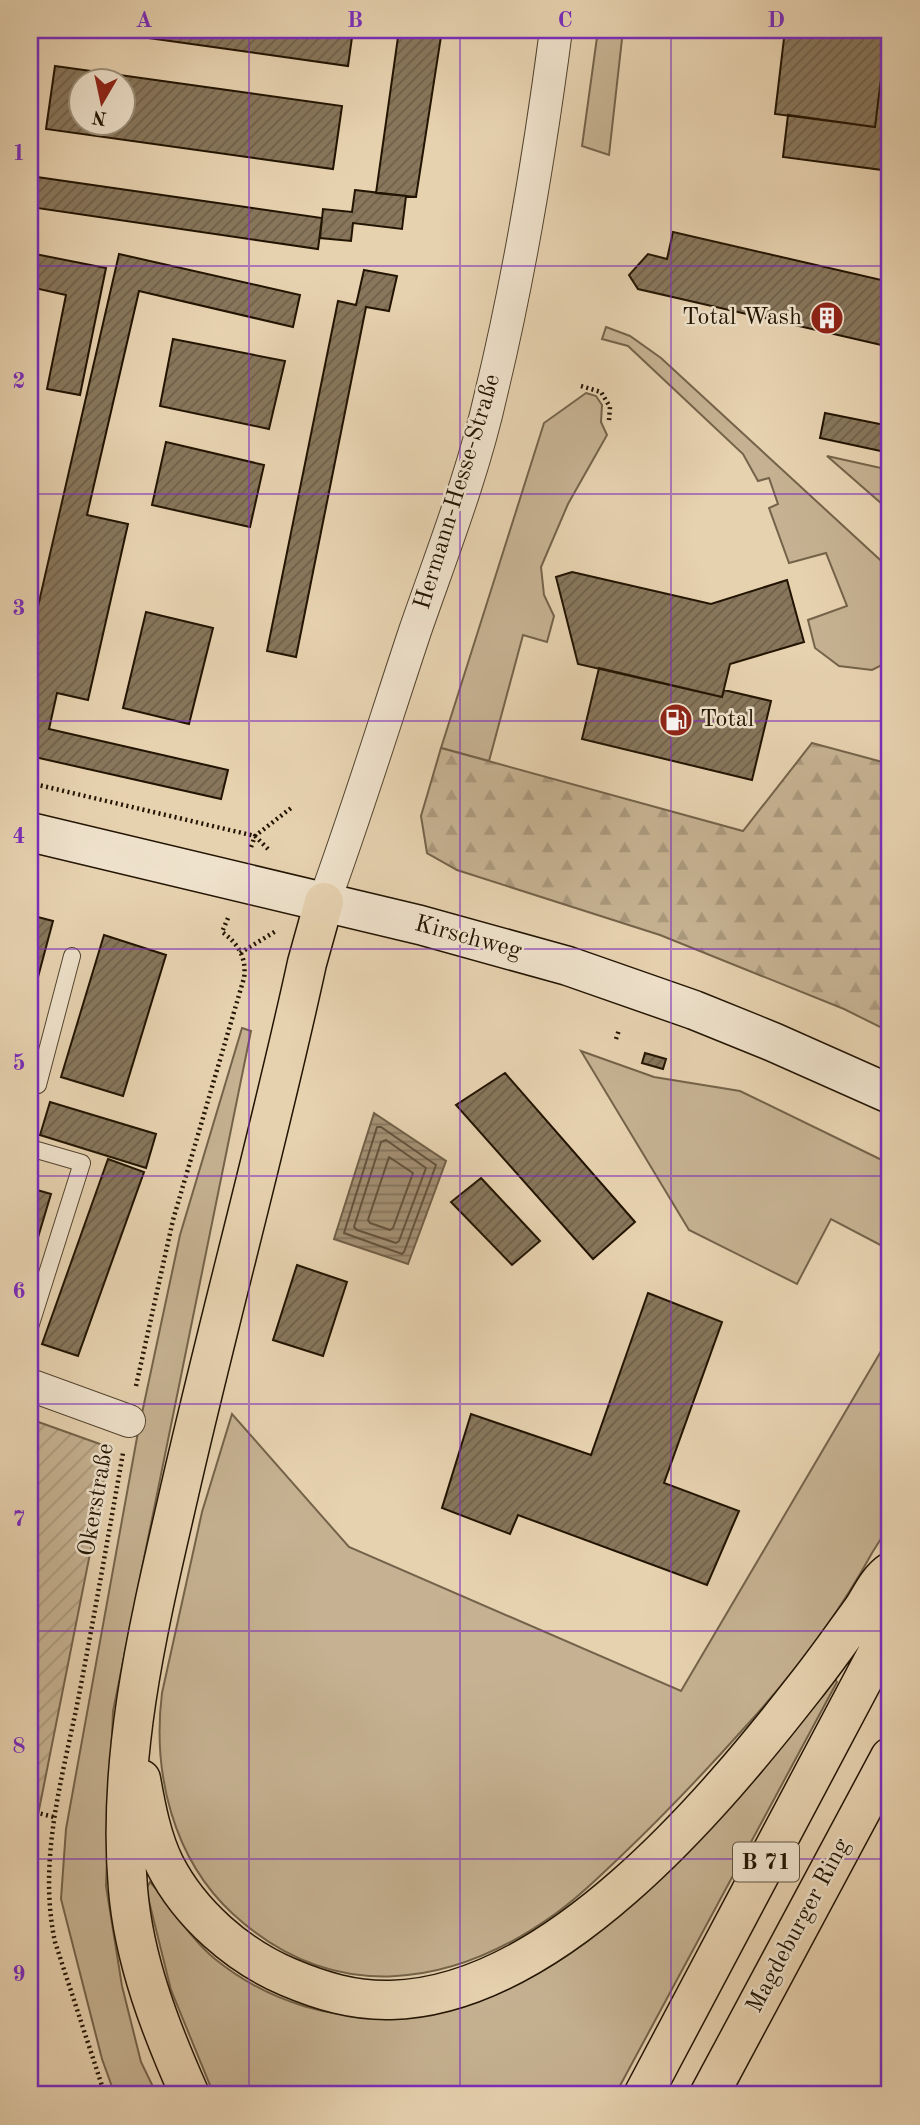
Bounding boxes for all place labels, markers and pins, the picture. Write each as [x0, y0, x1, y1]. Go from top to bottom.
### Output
building icon: Total Wash [808, 299, 846, 337]
place label: Total Wash [682, 306, 802, 330]
fuel station icon: Total [657, 701, 695, 739]
place label: Total [700, 708, 754, 732]

